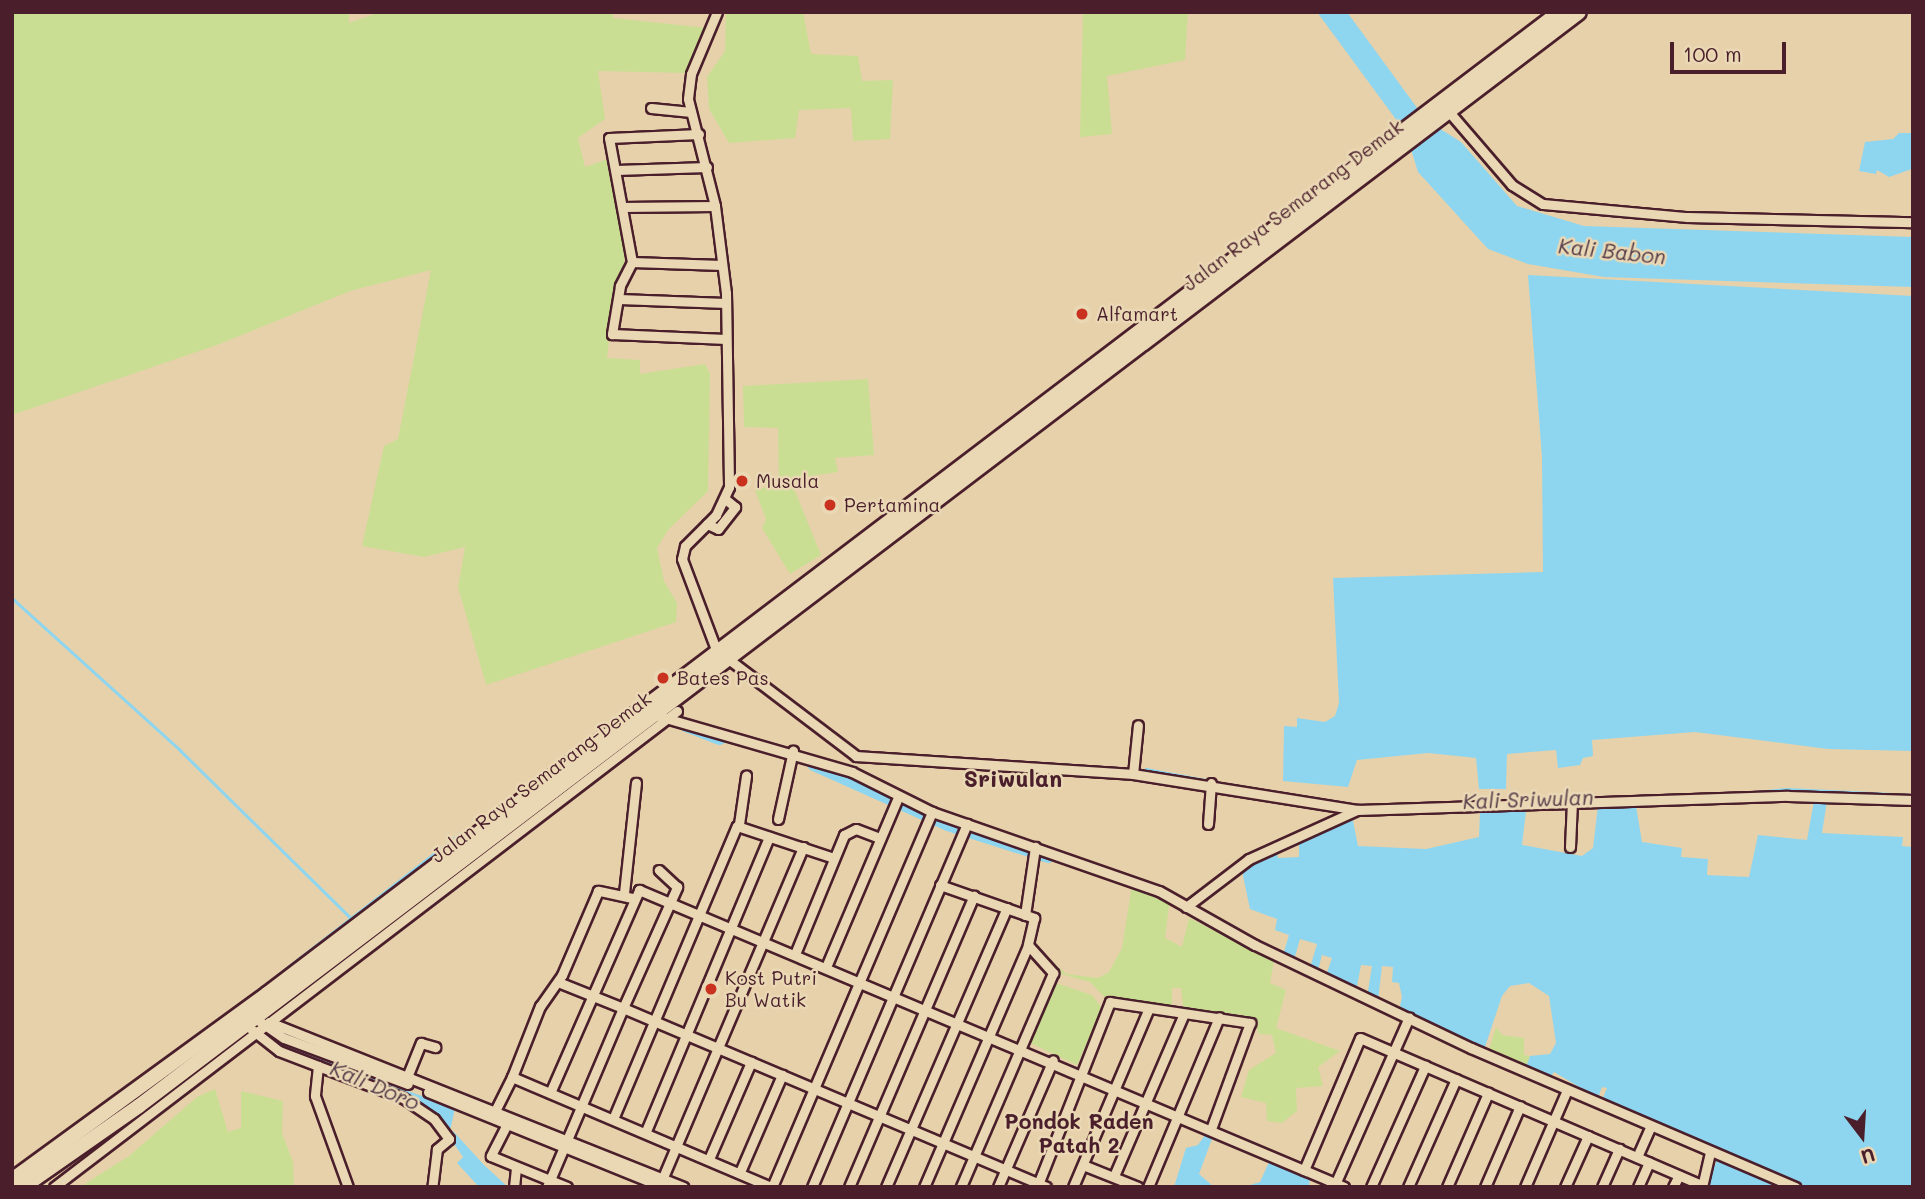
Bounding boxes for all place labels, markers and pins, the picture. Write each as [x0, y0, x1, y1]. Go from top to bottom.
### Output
place label: Alfamart [1096, 303, 1178, 325]
marker: Alfamart [1074, 306, 1090, 322]
place label: Musala [756, 470, 819, 492]
marker: Musala [734, 473, 750, 489]
place label: Pertamina [844, 494, 940, 516]
marker: Pertamina [822, 497, 838, 513]
place label: Bates Pas [677, 667, 769, 689]
marker: Bates Pas [655, 670, 671, 686]
place label: Kost Putri Bu Watik [725, 967, 817, 1011]
marker: Kost Putri Bu Watik [703, 981, 719, 997]

